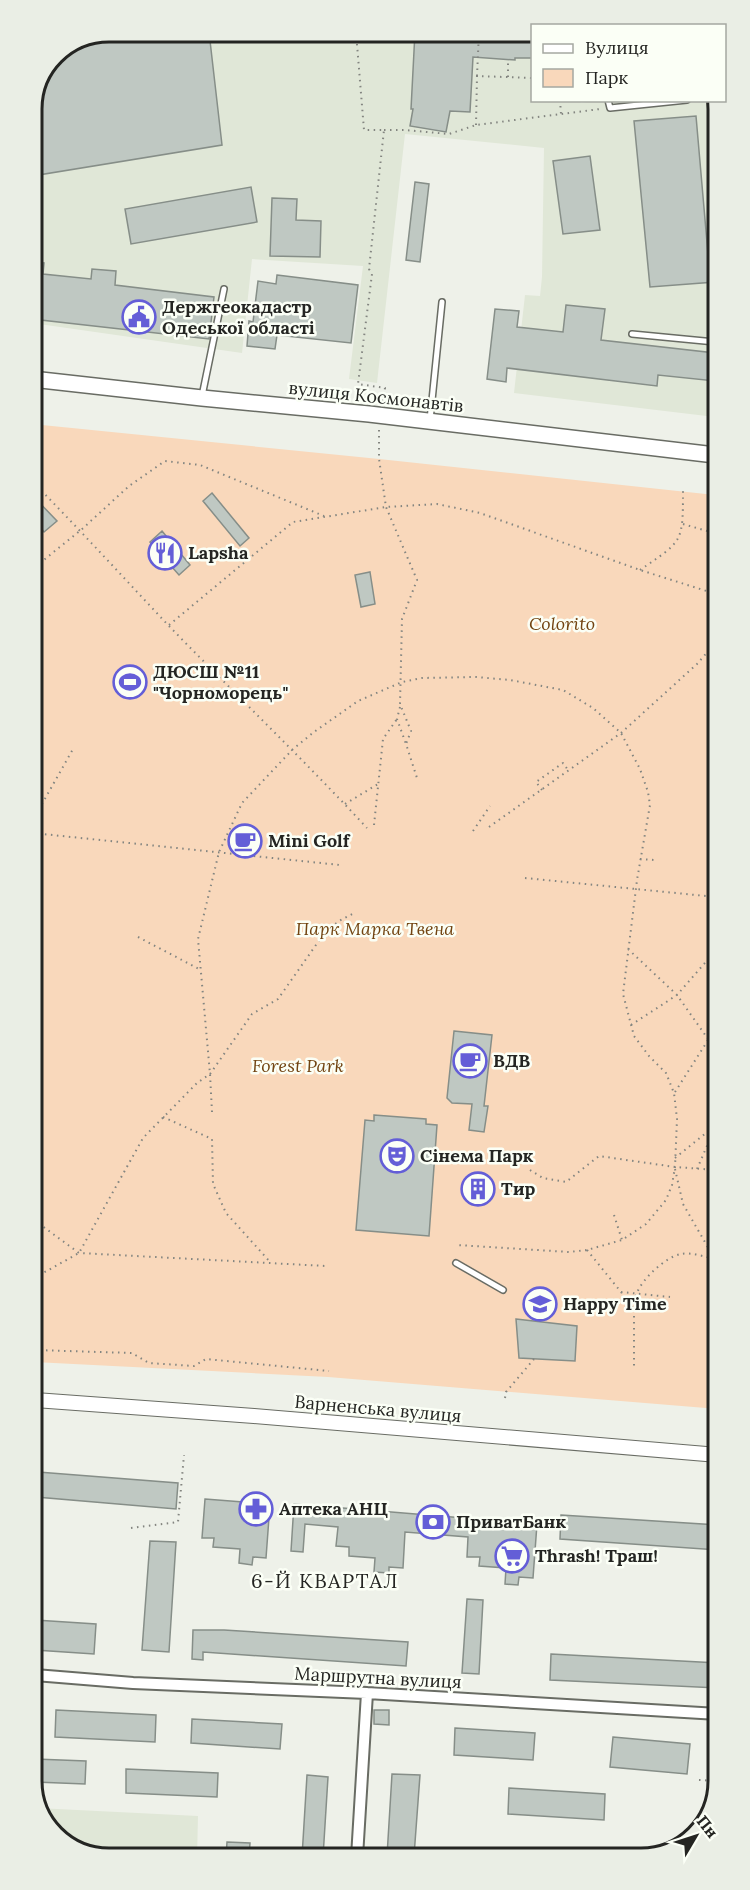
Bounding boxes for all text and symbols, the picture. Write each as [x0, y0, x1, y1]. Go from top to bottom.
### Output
legend [531, 24, 726, 102]
text: Вулиця [585, 36, 648, 59]
text: Парк [585, 66, 629, 89]
place label: Держгеокадастр Одеської області [162, 295, 315, 339]
public building icon: Держгеокадастр Одеської області [121, 299, 157, 335]
street label: вулиця Космонавтів [288, 376, 465, 417]
restaurant icon: Lapsha [147, 535, 183, 571]
place label: Lapsha [188, 541, 249, 564]
park label: Colorito [529, 612, 595, 635]
place label: ДЮСШ №11 "Чорноморець" [153, 660, 288, 704]
sports icon: ДЮСШ №11 "Чорноморець" [112, 664, 148, 700]
cafe icon: Mini Golf [227, 823, 263, 859]
place label: Mini Golf [268, 829, 351, 852]
park label: Парк Марка Твена [296, 917, 454, 940]
cafe icon: ВДВ [452, 1043, 488, 1079]
place label: ВДВ [493, 1049, 530, 1072]
park label: Forest Park [252, 1054, 344, 1077]
theatre icon: Сінема Парк [379, 1138, 415, 1174]
place label: Сінема Парк [420, 1144, 534, 1167]
building icon: Тир [460, 1171, 496, 1207]
place label: Тир [501, 1177, 535, 1200]
school or university icon: Happy Time [522, 1286, 558, 1322]
place label: Happy Time [563, 1292, 667, 1315]
street label: Варненська вулиця [294, 1390, 462, 1427]
pharmacy icon: Аптека АНЦ [238, 1491, 274, 1527]
place label: Аптека АНЦ [279, 1497, 388, 1520]
bank icon: ПриватБанк [415, 1504, 451, 1540]
place label: ПриватБанк [456, 1510, 567, 1533]
supermarket icon: Thrash! Траш! [494, 1538, 530, 1574]
place label: Thrash! Траш! [535, 1544, 658, 1567]
district label: 6-Й КВАРТАЛ [251, 1568, 399, 1593]
street label: Маршрутна вулиця [294, 1662, 462, 1693]
north arrow [666, 1806, 726, 1866]
text: Пн [693, 1811, 723, 1842]

